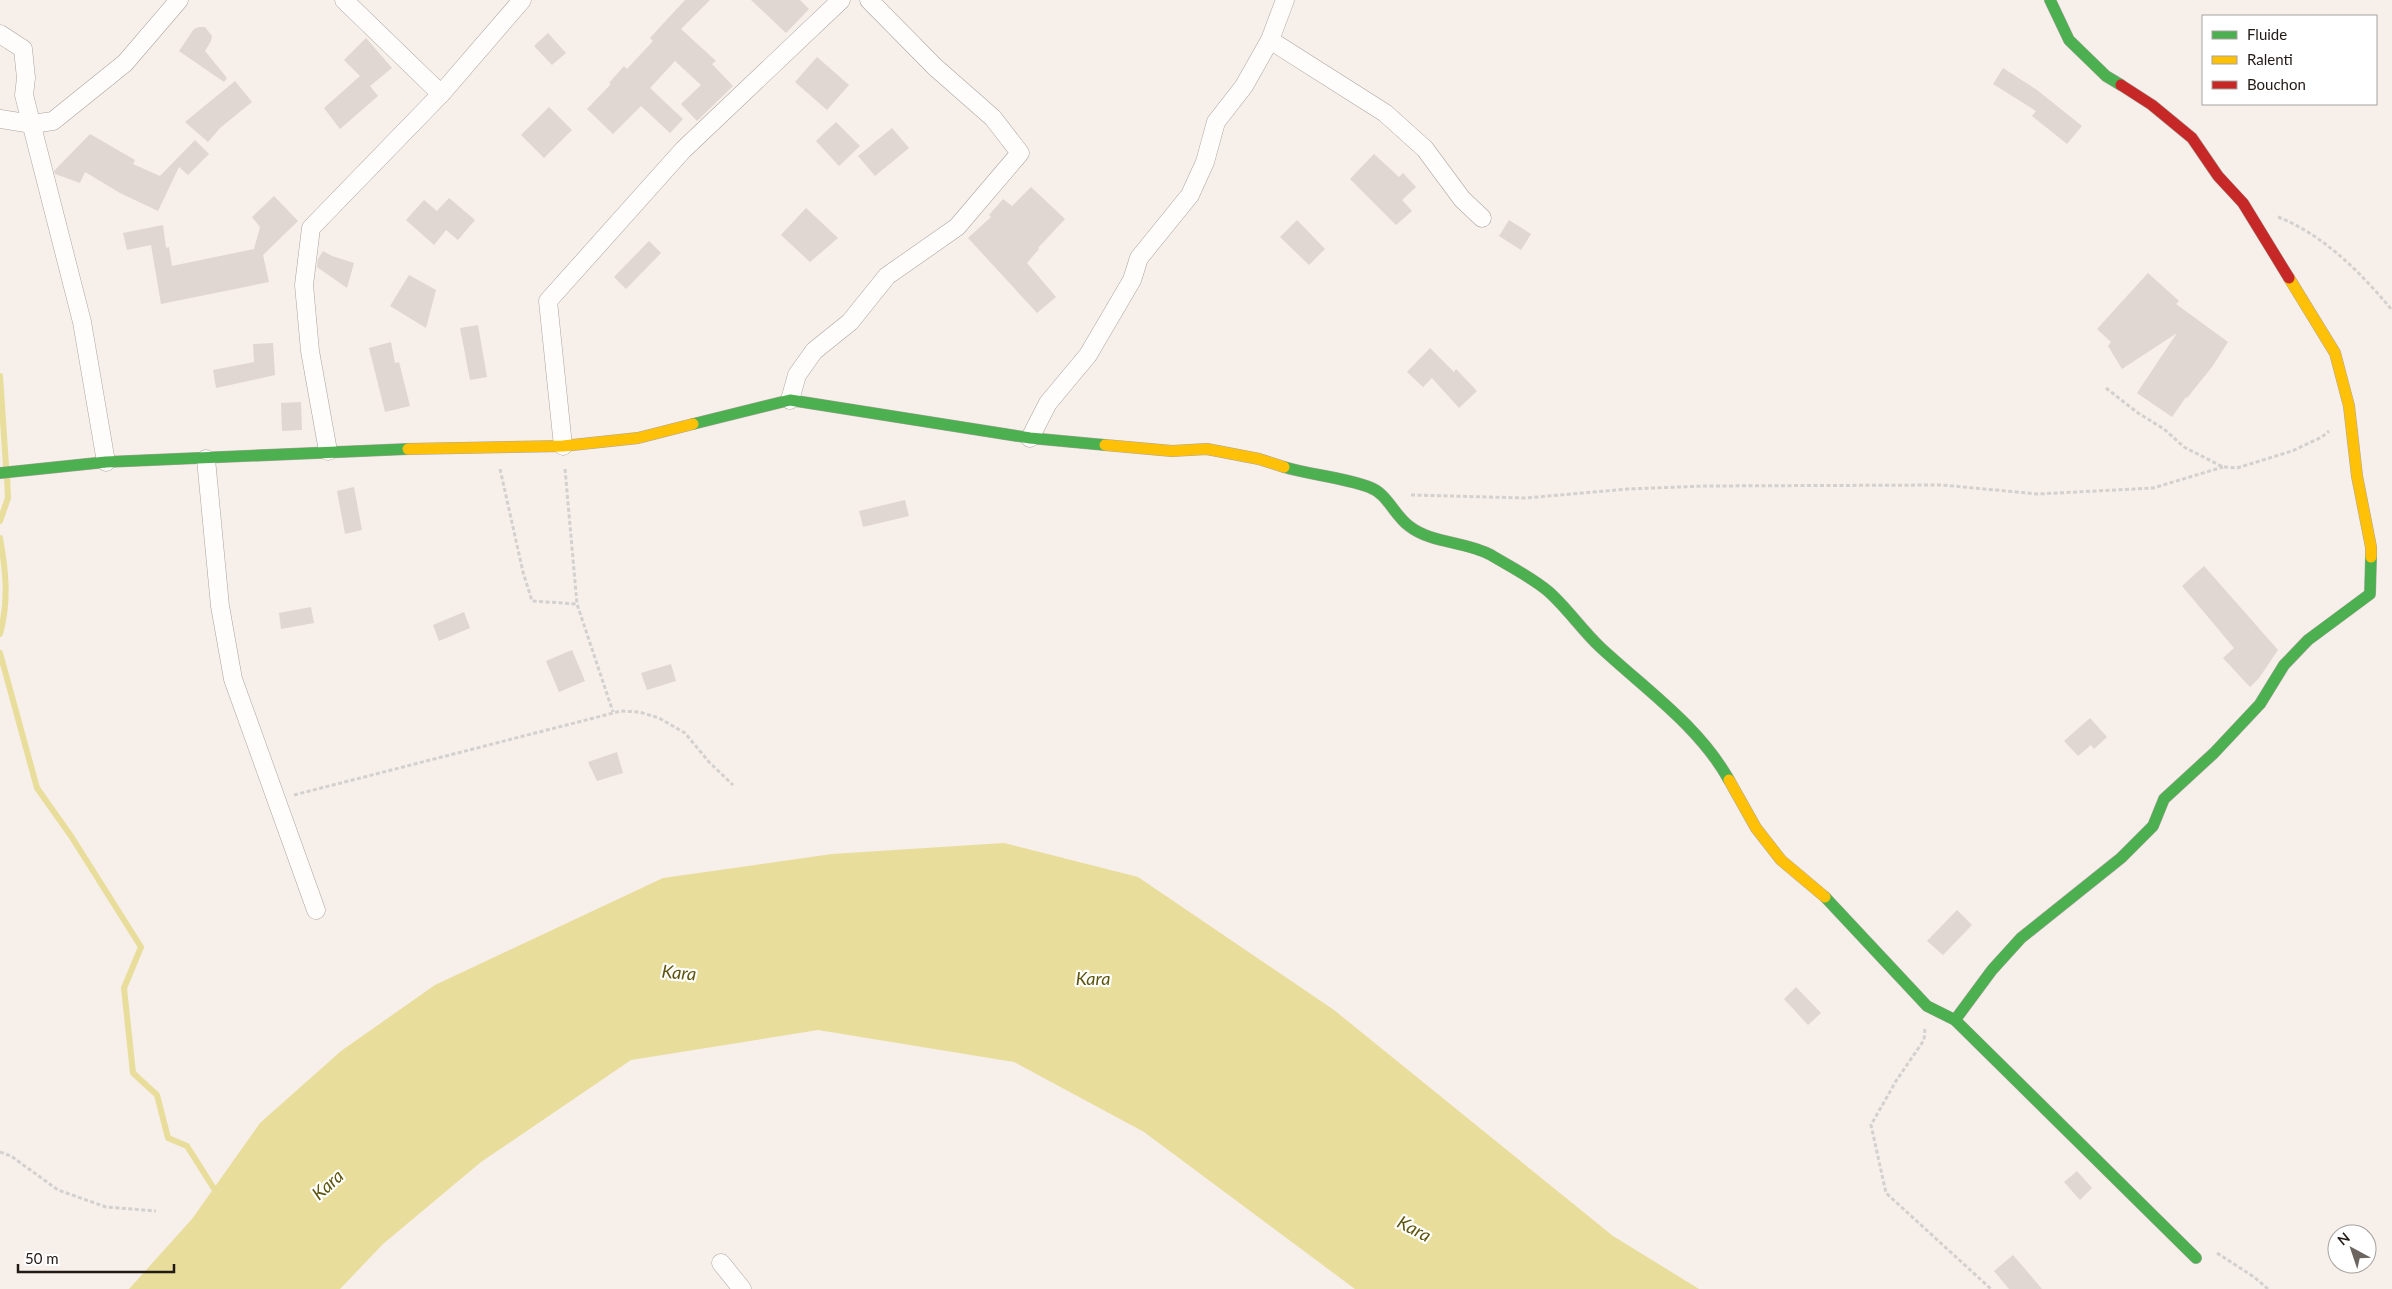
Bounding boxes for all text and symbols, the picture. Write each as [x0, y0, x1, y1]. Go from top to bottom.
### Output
legend [2202, 15, 2377, 105]
text: Fluide [2247, 25, 2287, 43]
text: Ralenti [2247, 50, 2293, 68]
text: Bouchon [2247, 75, 2306, 93]
water label: Kara [661, 960, 697, 984]
water label: Kara [1076, 967, 1110, 989]
water label: Kara [307, 1164, 348, 1204]
water label: Kara [1394, 1210, 1435, 1246]
north arrow [2327, 1224, 2377, 1274]
text: N [2334, 1229, 2353, 1249]
scale bar [18, 1242, 174, 1274]
text: 50 m [25, 1249, 59, 1267]

